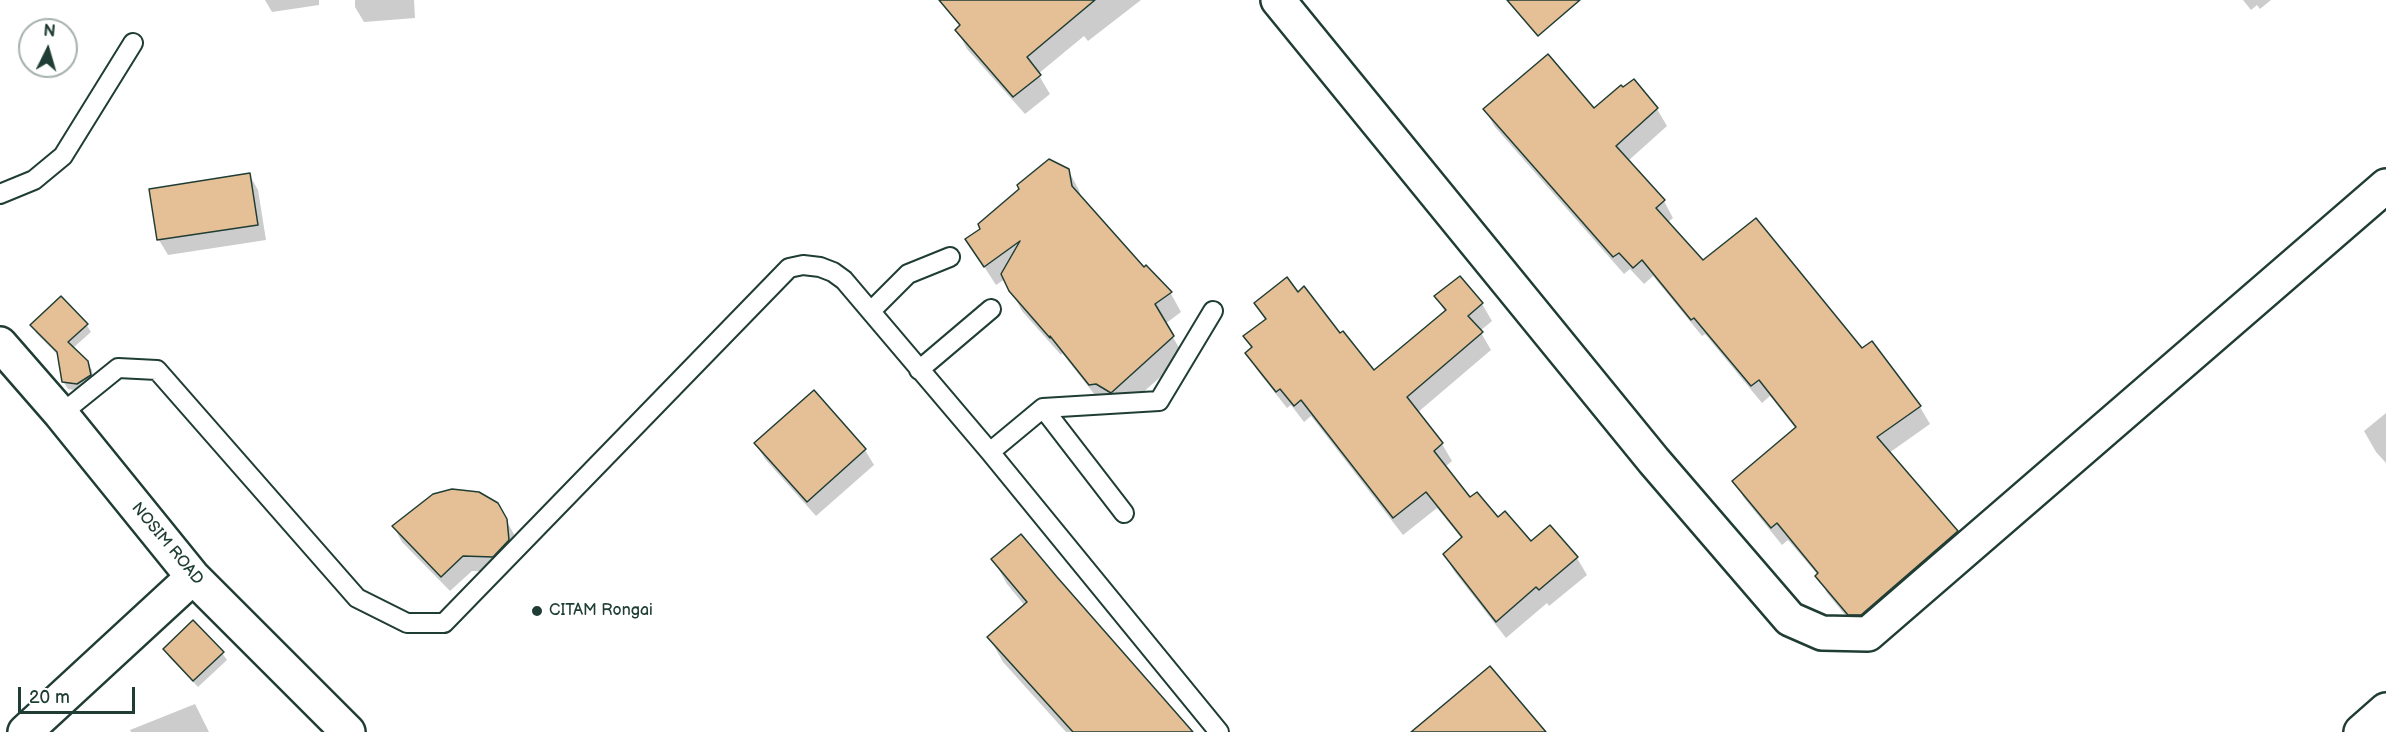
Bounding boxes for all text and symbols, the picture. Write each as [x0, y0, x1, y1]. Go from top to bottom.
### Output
north arrow [18, 18, 78, 78]
text: N [43, 22, 56, 42]
street label: NOSIM ROAD [127, 499, 207, 589]
place label: CITAM Rongai [549, 601, 653, 621]
marker: CITAM Rongai [530, 604, 544, 618]
scale bar [21, 675, 138, 713]
text: 20 m [29, 687, 70, 708]

